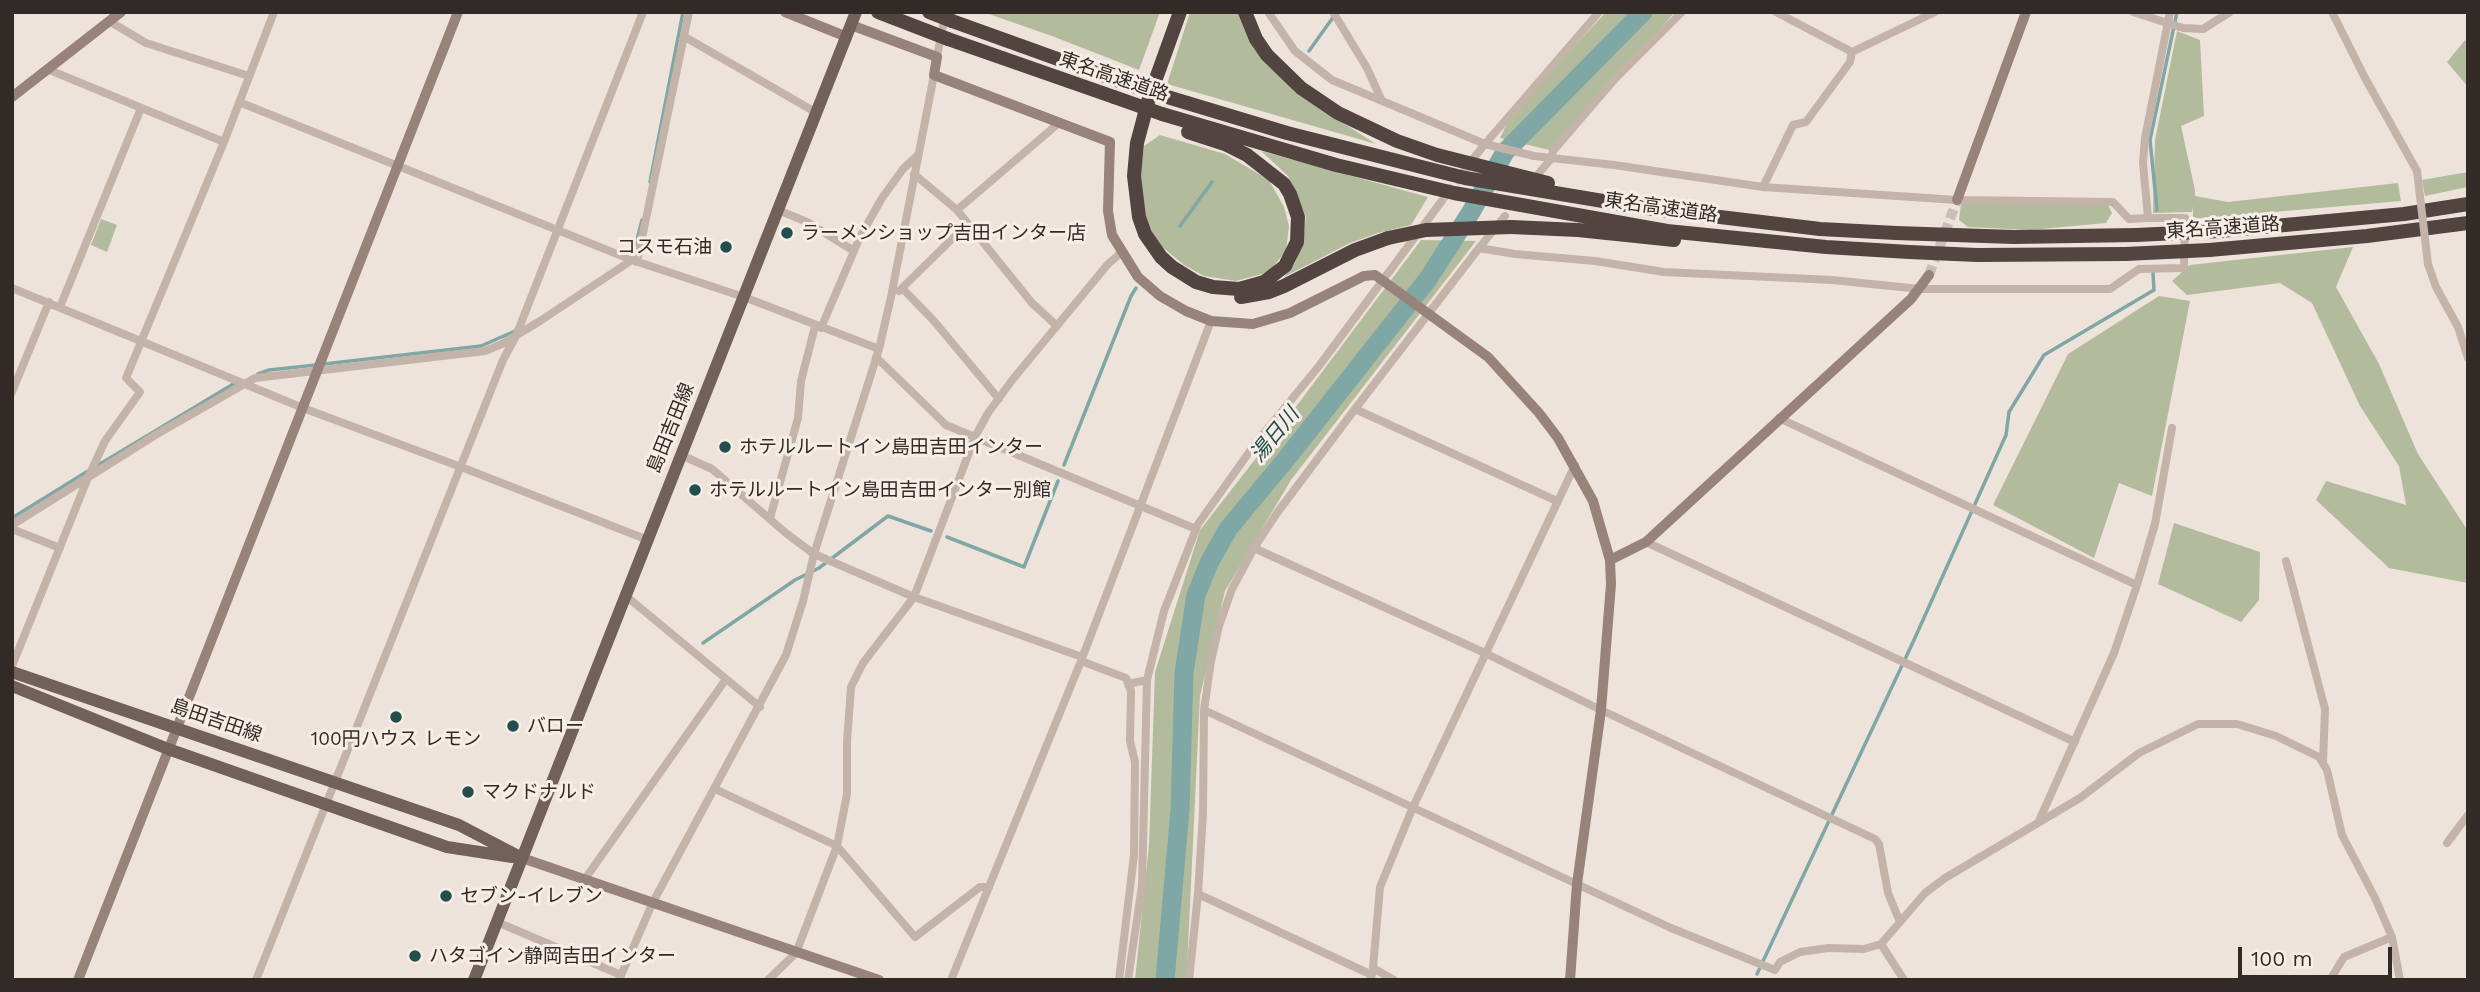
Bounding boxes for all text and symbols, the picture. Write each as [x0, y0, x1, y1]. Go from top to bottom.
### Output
street label: 東名高速道路 [1056, 48, 1172, 106]
street label: 東名高速道路 [1603, 189, 1719, 227]
street label: 東名高速道路 [2165, 213, 2281, 243]
place label: ラーメンショップ吉田インター店 [801, 222, 1086, 244]
marker: ラーメンショップ吉田インター店 [779, 225, 795, 241]
place label: コスモ石油 [617, 236, 712, 258]
marker: コスモ石油 [718, 239, 734, 255]
street label: 島田吉田線 [643, 380, 699, 476]
water label: 湯日川 [1245, 403, 1305, 467]
place label: ホテルルートイン島田吉田インター [739, 436, 1043, 458]
marker: ホテルルートイン島田吉田インター [717, 439, 733, 455]
place label: ホテルルートイン島田吉田インター別館 [709, 479, 1051, 501]
marker: ホテルルートイン島田吉田インター別館 [687, 482, 703, 498]
street label: 島田吉田線 [167, 695, 265, 747]
marker: 100円ハウス レモン [388, 709, 404, 725]
place label: バロー [527, 715, 584, 737]
marker: バロー [505, 718, 521, 734]
place label: 100円ハウス レモン [311, 728, 481, 750]
place label: マクドナルド [482, 781, 596, 803]
marker: マクドナルド [460, 784, 476, 800]
place label: セブン-イレブン [460, 885, 603, 907]
marker: セブン-イレブン [438, 888, 454, 904]
scale bar [2242, 932, 2396, 976]
place label: ハタゴイン静岡吉田インター [429, 945, 676, 967]
text: 100 m [2251, 946, 2313, 971]
marker: ハタゴイン静岡吉田インター [407, 948, 423, 964]

